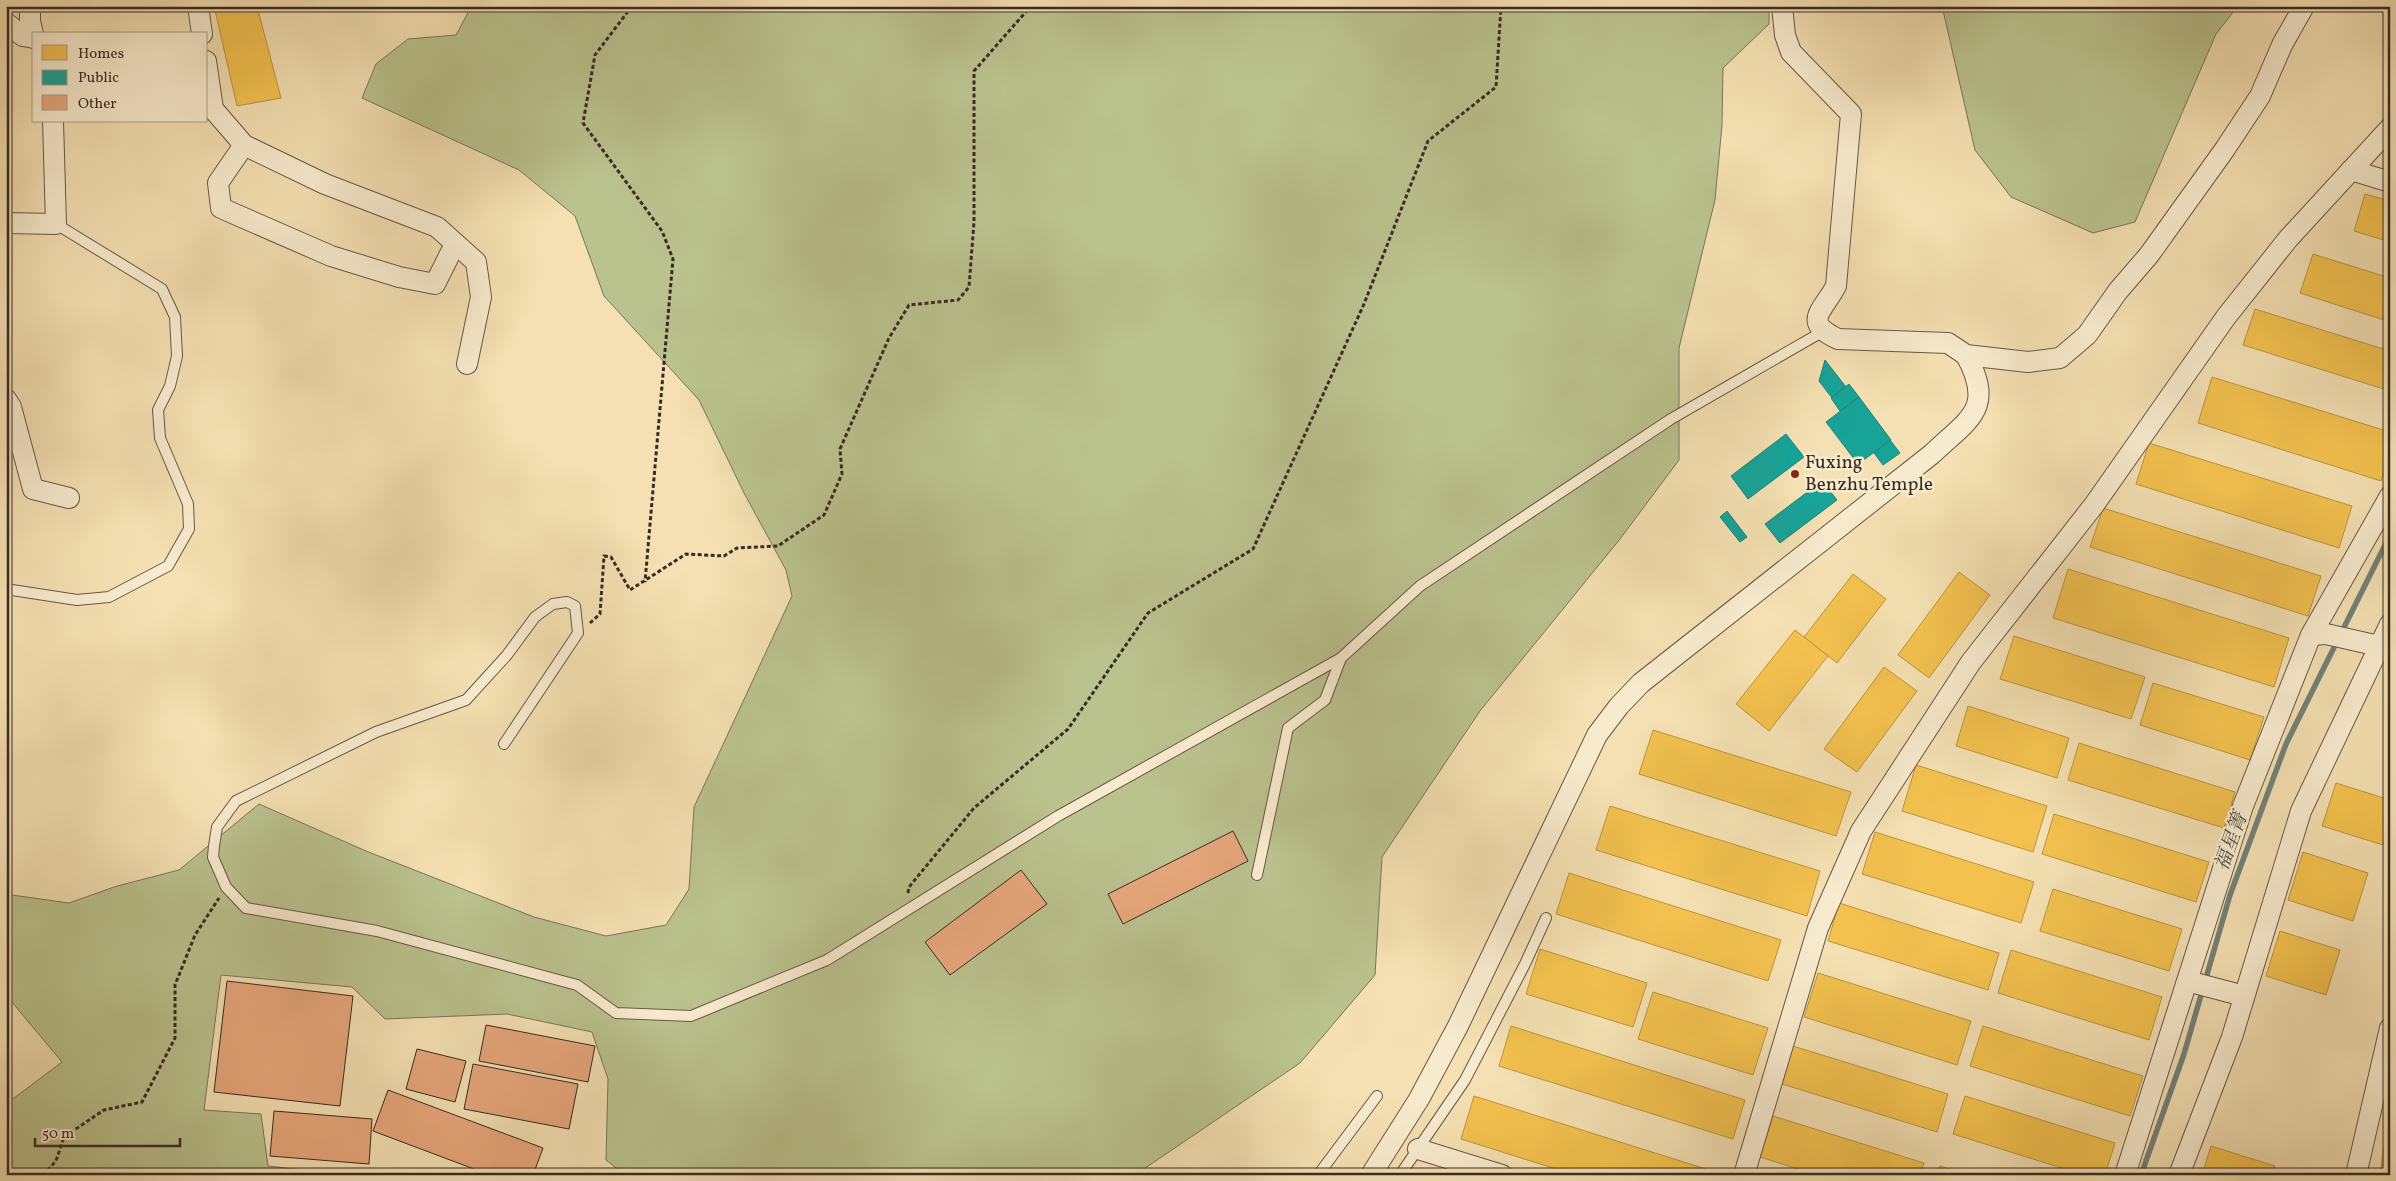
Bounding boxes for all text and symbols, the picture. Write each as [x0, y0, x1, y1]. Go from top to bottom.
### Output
legend [32, 32, 208, 122]
text: Homes [78, 44, 124, 65]
text: Public [78, 68, 119, 89]
text: Other [78, 94, 117, 115]
place label: Fuxing Benzhu Temple [1805, 450, 1933, 498]
marker: Fuxing Benzhu Temple [1789, 468, 1801, 480]
water label: 福星箐 [2209, 806, 2256, 875]
scale bar [35, 1116, 180, 1148]
text: 50 m [42, 1124, 74, 1145]

